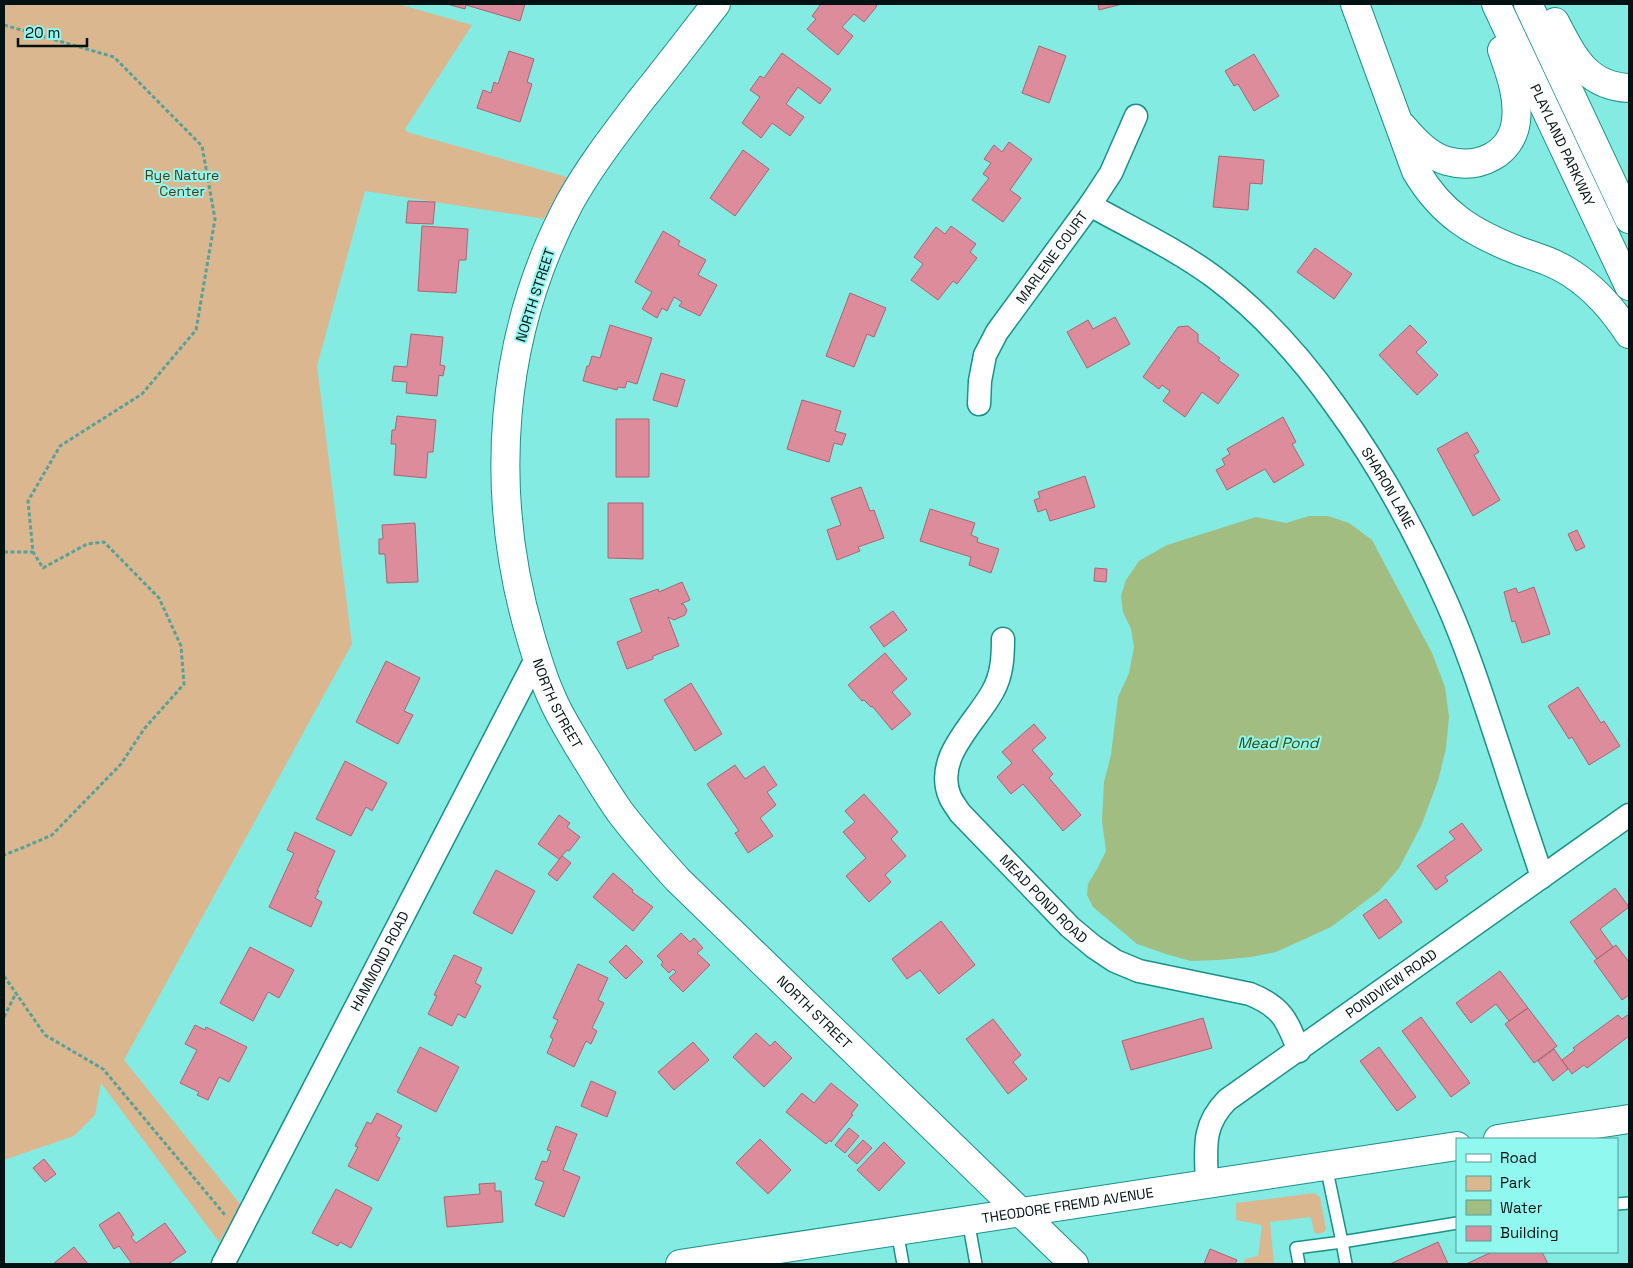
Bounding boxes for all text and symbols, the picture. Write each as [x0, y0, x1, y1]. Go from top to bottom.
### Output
scale bar [18, 15, 86, 47]
text: 20 m [25, 23, 60, 42]
street label: PLAYLAND PARKWAY [1526, 81, 1599, 210]
park label: Rye Nature Center [145, 166, 219, 200]
street label: MARLENE COURT [1012, 207, 1092, 307]
street label: NORTH STREET [511, 246, 559, 344]
street label: SHARON LANE [1357, 444, 1419, 532]
street label: NORTH STREET [529, 656, 586, 752]
water label: Mead Pond [1238, 733, 1321, 752]
street label: MEAD POND ROAD [996, 851, 1091, 947]
street label: HAMMOND ROAD [346, 908, 413, 1014]
street label: PONDVIEW ROAD [1342, 945, 1440, 1022]
street label: NORTH STREET [773, 972, 856, 1053]
legend [1456, 1138, 1618, 1253]
text: Road [1500, 1148, 1537, 1167]
text: Park [1500, 1173, 1531, 1192]
street label: THEODORE FREMD AVENUE [980, 1183, 1155, 1227]
text: Water [1500, 1198, 1543, 1217]
text: Building [1500, 1223, 1559, 1242]

